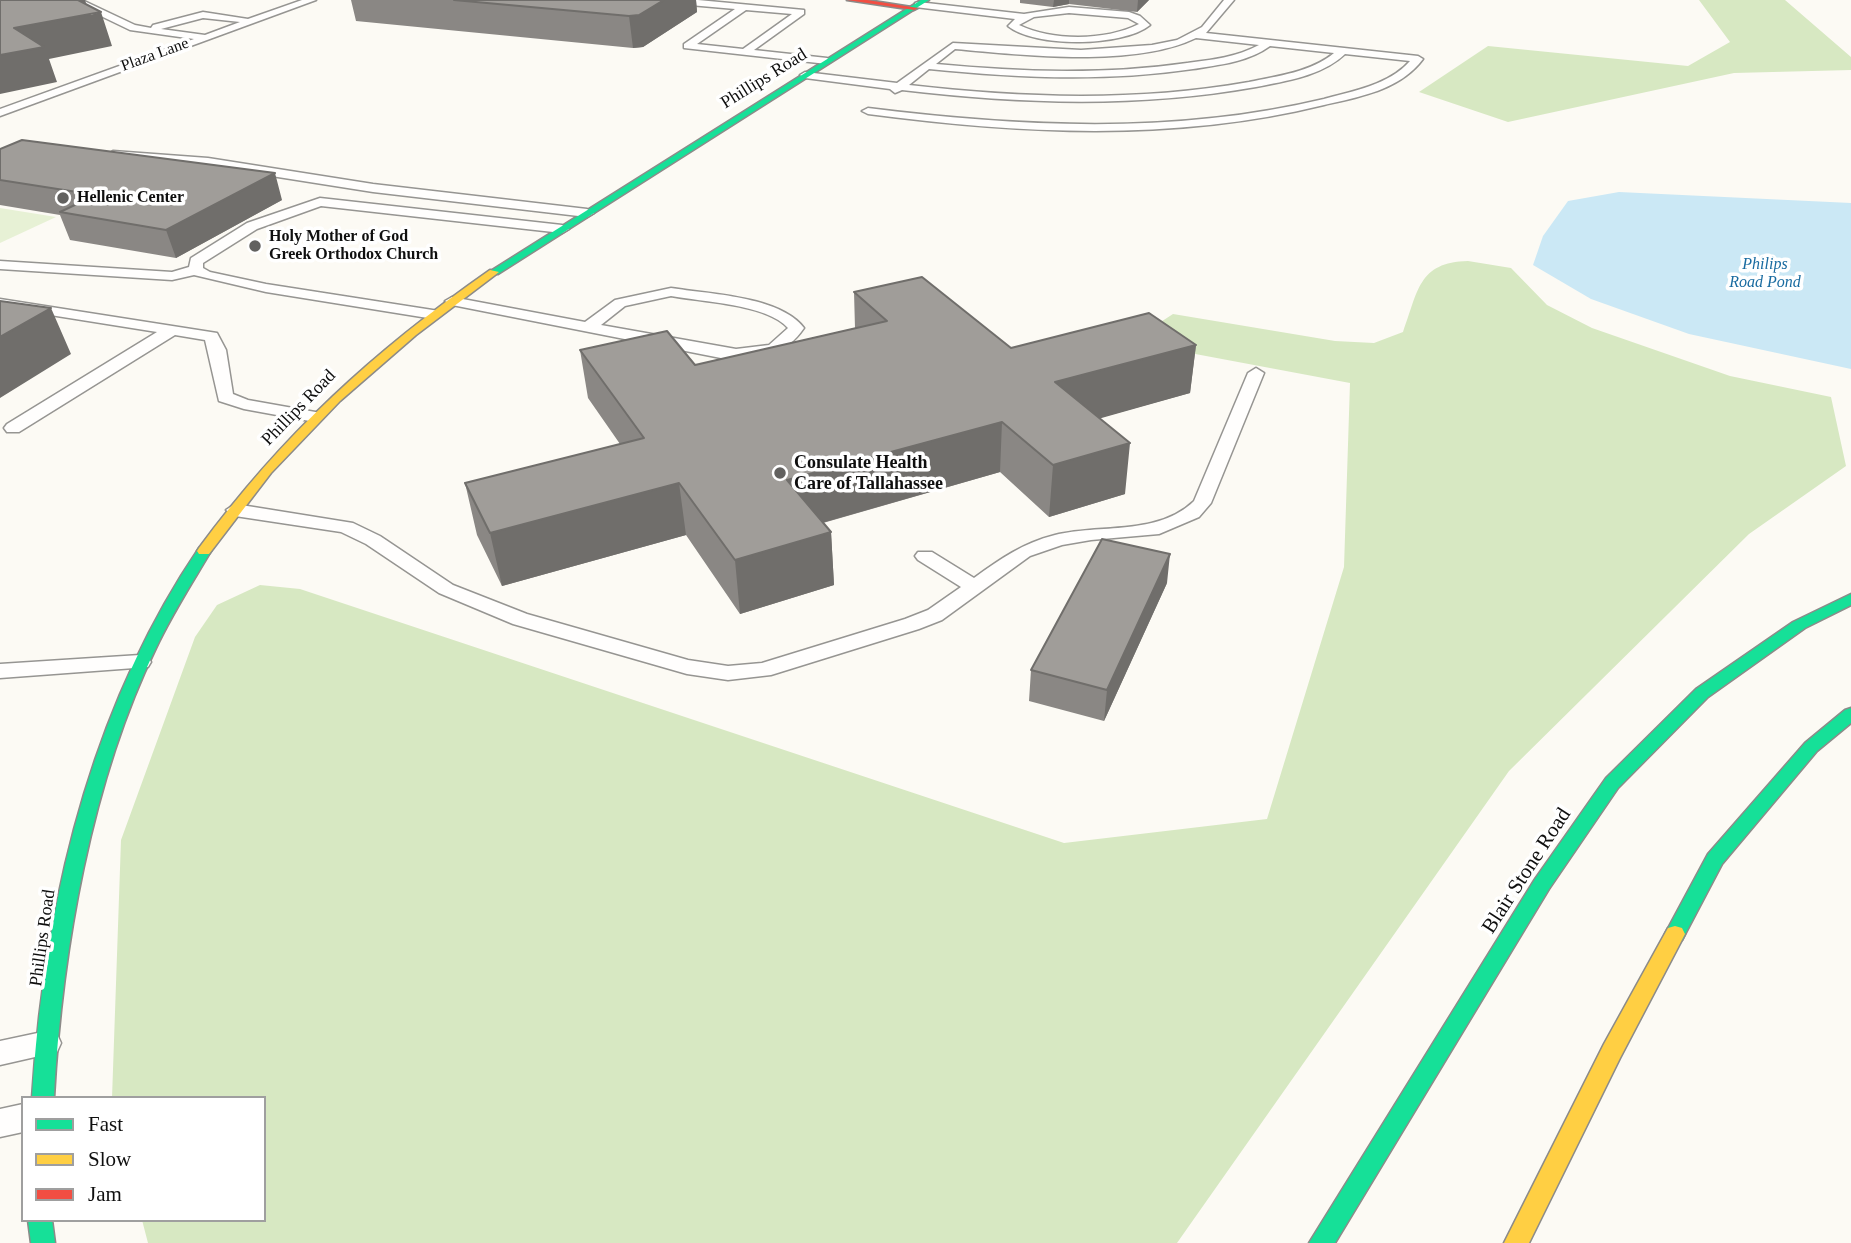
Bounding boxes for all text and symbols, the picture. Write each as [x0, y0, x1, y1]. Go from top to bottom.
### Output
street label: Plaza Lane [119, 34, 191, 76]
street label: Phillips Road [717, 44, 811, 114]
place label: Hellenic Center [77, 188, 184, 208]
marker: Hellenic Center [55, 190, 71, 206]
place label: Holy Mother of God Greek Orthodox Church [269, 227, 438, 265]
marker: Holy Mother of God Greek Orthodox Church [247, 238, 263, 254]
water label: Philips Road Pond [1729, 255, 1801, 293]
street label: Phillips Road [257, 365, 341, 451]
place label: Consulate Health Care of Tallahassee [794, 452, 943, 494]
marker: Consulate Health Care of Tallahassee [772, 465, 788, 481]
street label: Blair Stone Road [1477, 803, 1577, 939]
street label: Phillips Road [26, 888, 60, 988]
legend [21, 1096, 266, 1222]
text: Fast [88, 1112, 123, 1136]
text: Slow [88, 1147, 131, 1171]
text: Jam [88, 1182, 122, 1206]

